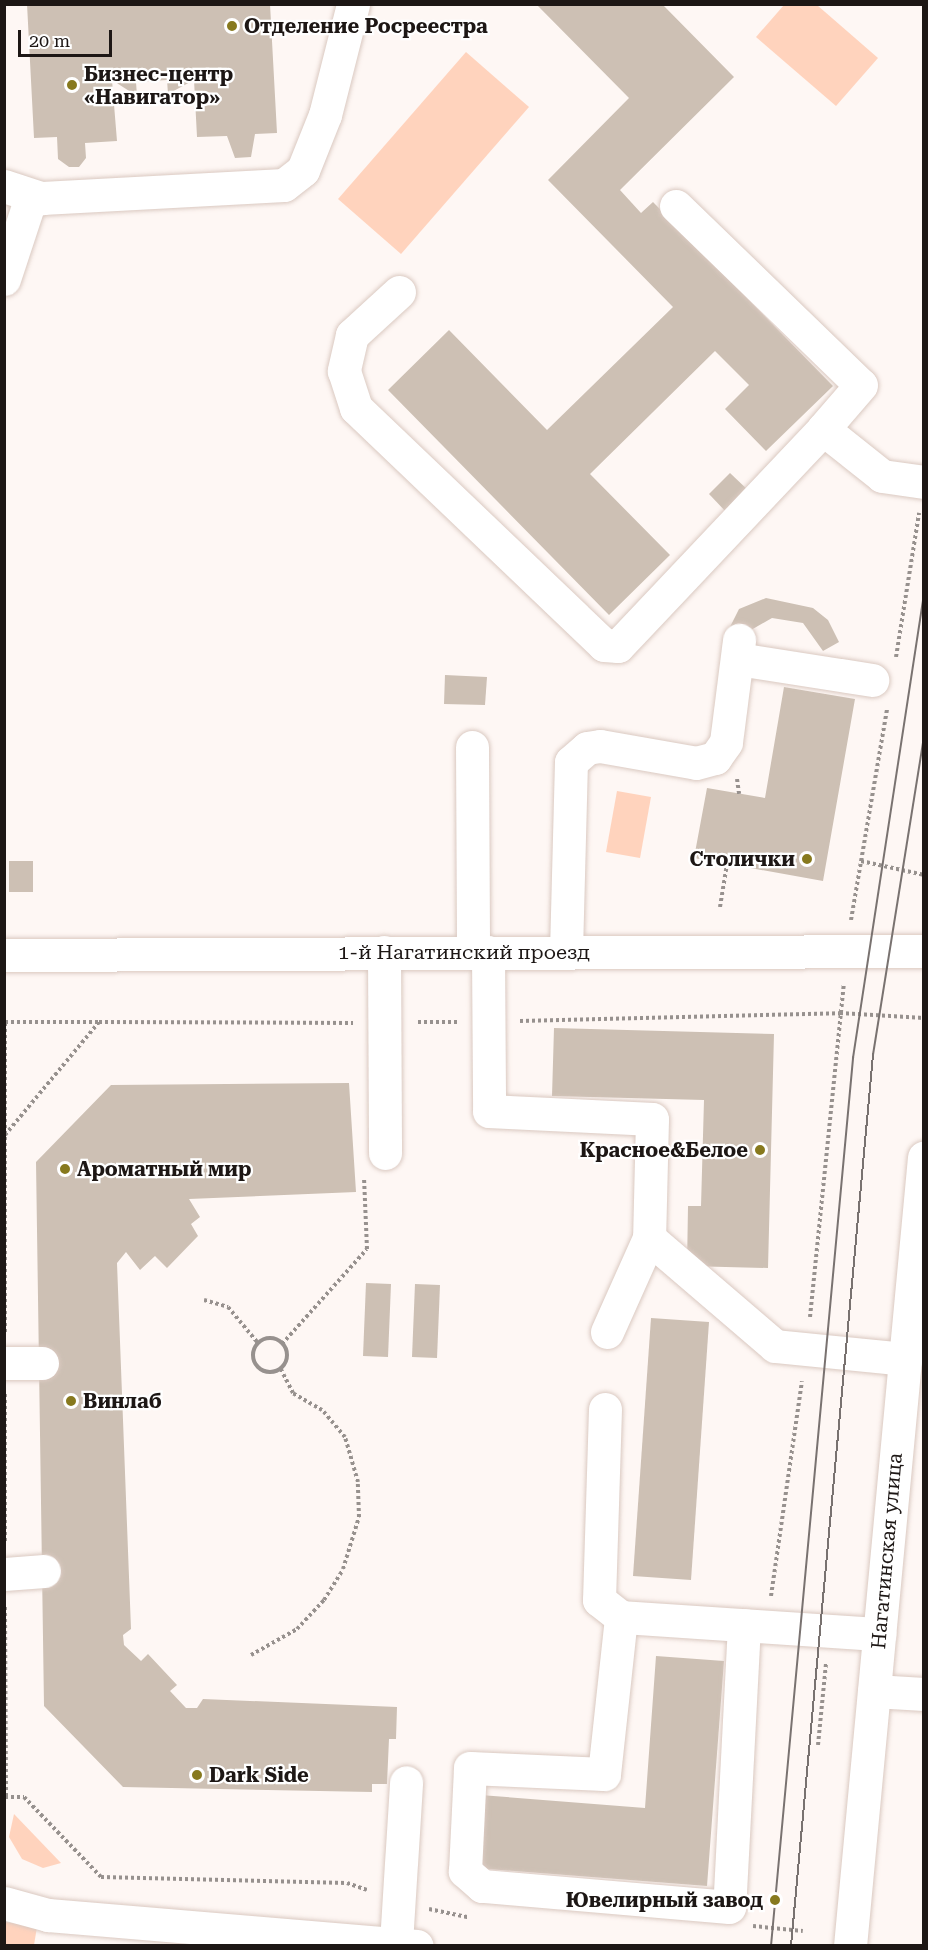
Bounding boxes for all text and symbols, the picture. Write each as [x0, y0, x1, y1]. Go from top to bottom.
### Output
place label: Отделение Росреестра [244, 14, 488, 38]
scale bar [21, 18, 116, 56]
marker: Отделение Росреестра [225, 19, 239, 33]
text: 20 m [29, 30, 70, 51]
place label: Бизнес-центр «Навигатор» [84, 62, 233, 109]
marker: Бизнес-центр «Навигатор» [65, 78, 79, 92]
place label: Столички [690, 847, 795, 871]
marker: Столички [800, 852, 814, 866]
street label: 1-й Нагатинский проезд [338, 940, 590, 964]
place label: Красное&Белое [580, 1138, 748, 1162]
marker: Красное&Белое [753, 1143, 767, 1157]
place label: Ароматный мир [77, 1157, 251, 1181]
marker: Ароматный мир [58, 1162, 72, 1176]
place label: Винлаб [83, 1389, 162, 1413]
marker: Винлаб [64, 1394, 78, 1408]
street label: Нагатинская улица [866, 1452, 908, 1650]
place label: Dark Side [209, 1763, 309, 1787]
marker: Dark Side [190, 1768, 204, 1782]
place label: Ювелирный завод [566, 1888, 763, 1912]
marker: Ювелирный завод [768, 1893, 782, 1907]

